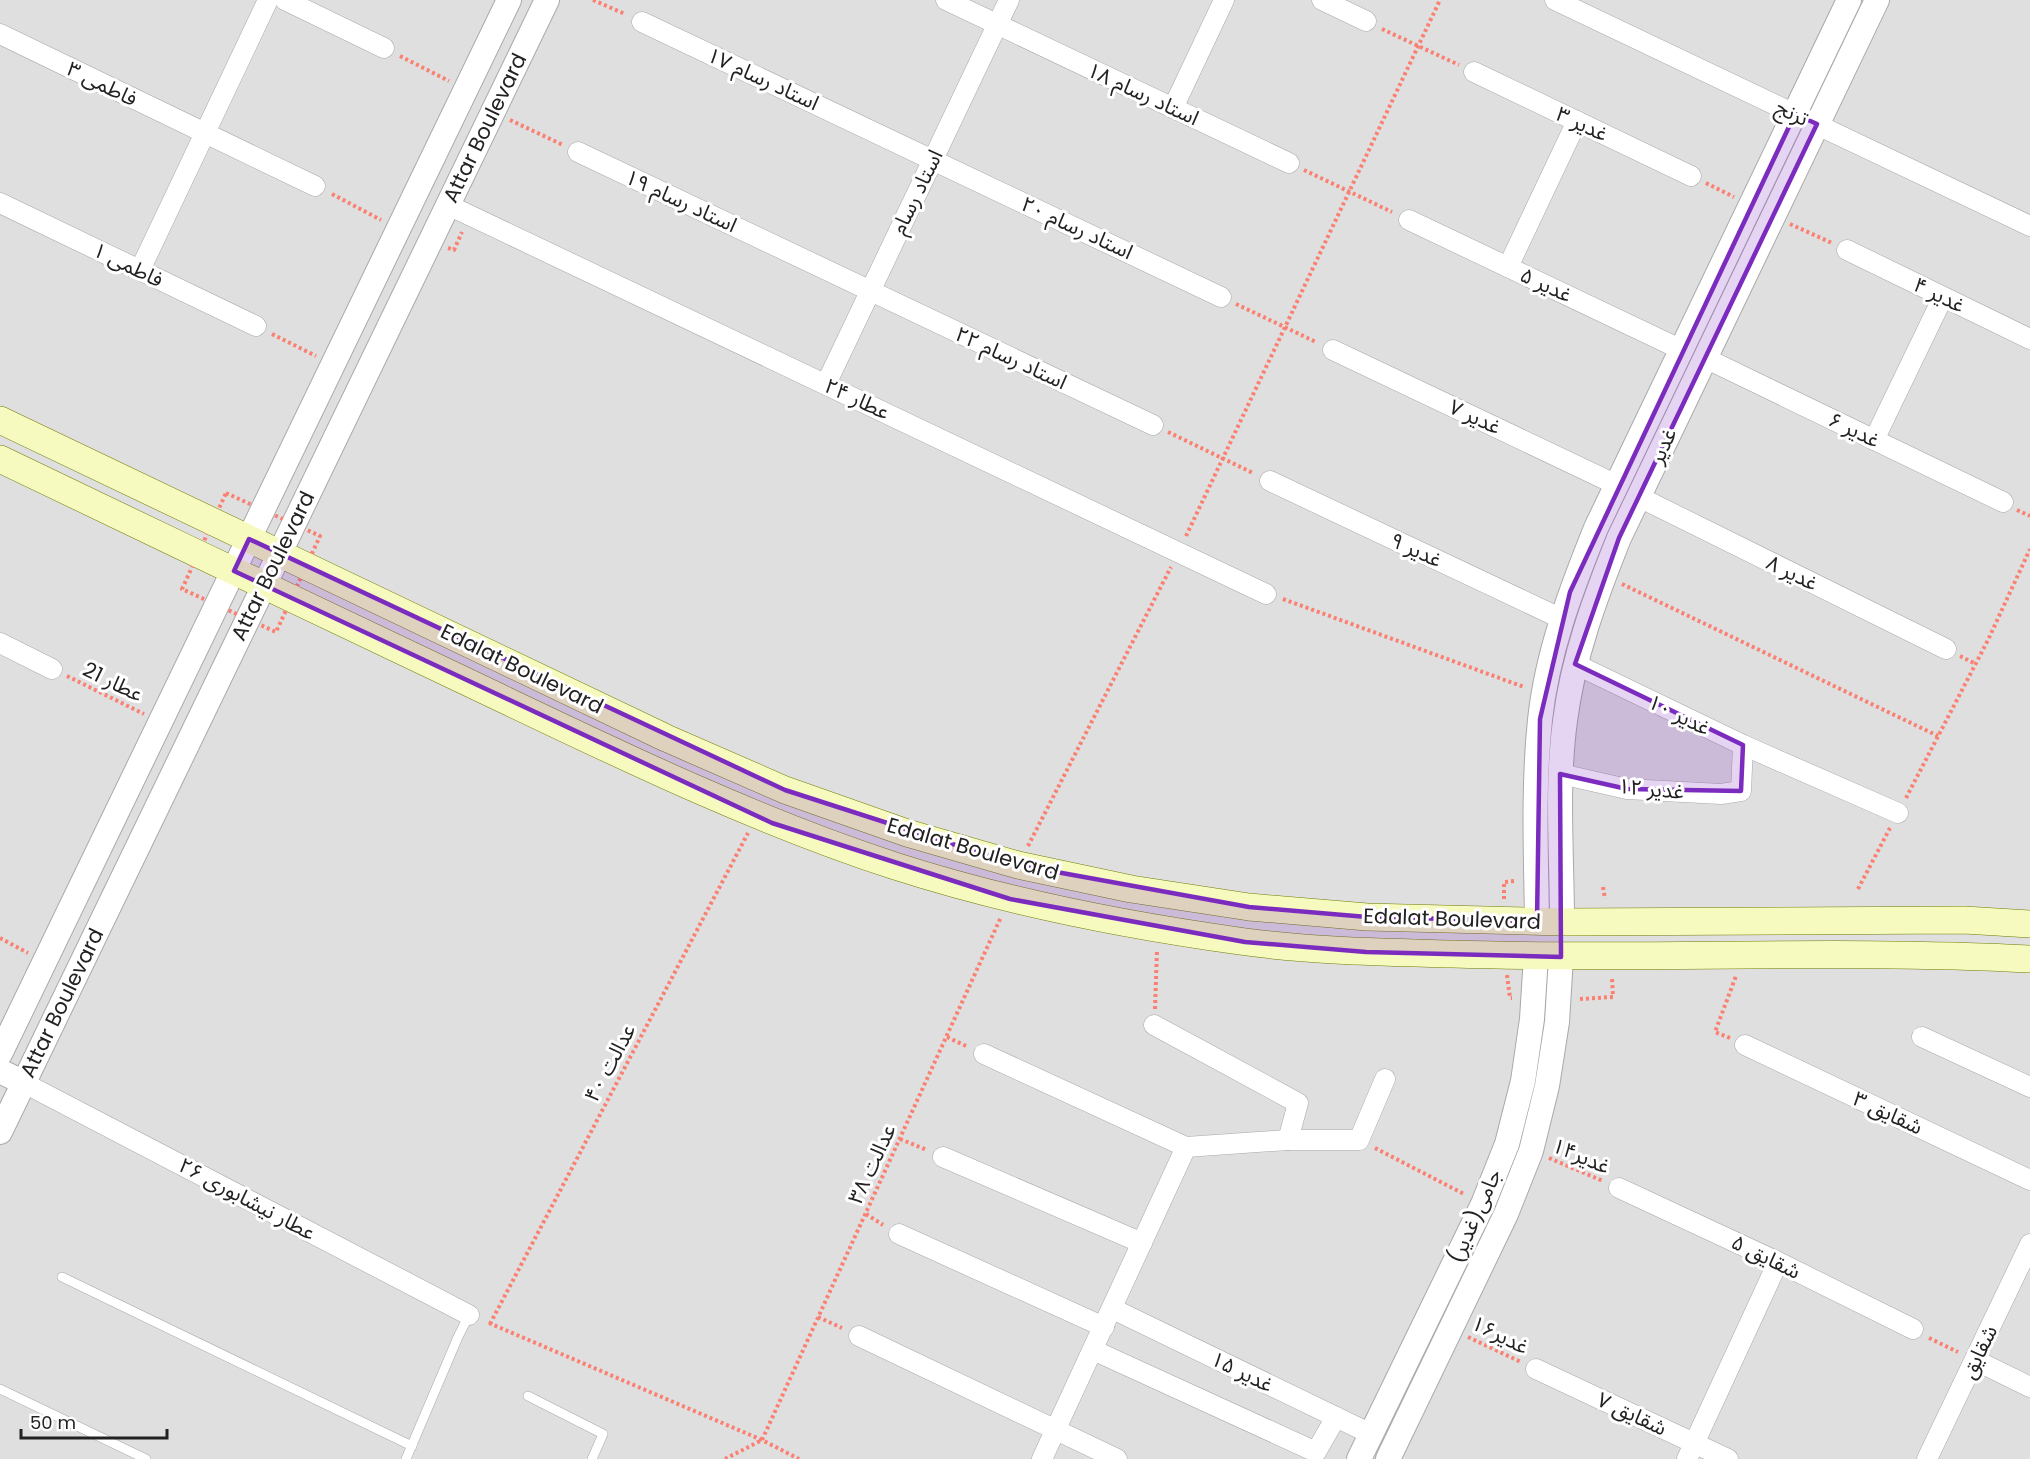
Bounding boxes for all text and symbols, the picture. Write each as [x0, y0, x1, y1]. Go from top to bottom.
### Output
street label: استاد رسام ۱۷ [702, 40, 824, 119]
street label: Attar Boulevard [436, 48, 533, 207]
street label: فاطمی ۳ [62, 54, 142, 113]
street label: استاد رسام ۱۸ [1082, 55, 1204, 134]
street label: ترنج [1771, 92, 1813, 134]
street label: غدیر ۳ [1552, 99, 1613, 148]
street label: استاد رسام [884, 145, 951, 240]
street label: استاد رسام ۱۹ [620, 162, 742, 241]
street label: استاد رسام ۲۰ [1016, 189, 1138, 268]
street label: فاطمی ۱ [88, 235, 168, 294]
street label: غدیر ۵ [1516, 260, 1577, 309]
street label: غدیر ۴ [1909, 270, 1970, 319]
street label: استاد رسام ۲۲ [950, 319, 1072, 398]
street label: عطار ۲۴ [820, 371, 895, 426]
street label: غدیر ۷ [1445, 392, 1506, 441]
street label: غدیر ۶ [1824, 405, 1885, 454]
street label: غدیر [1641, 423, 1683, 469]
street label: Attar Boulevard [224, 486, 321, 645]
street label: غدیر ۹ [1386, 525, 1447, 574]
street label: غدیر ۸ [1762, 548, 1823, 597]
street label: Edalat Boulevard [436, 617, 608, 721]
street label: عطار 21 [78, 655, 148, 709]
street label: غدیر ۱۰ [1643, 687, 1715, 742]
street label: غدیر ۱۲ [1617, 771, 1685, 806]
street label: Edalat Boulevard [884, 810, 1063, 887]
street label: Edalat Boulevard [1363, 901, 1541, 936]
street label: Attar Boulevard [13, 923, 110, 1082]
street label: عدالت ۴۰ [577, 1019, 642, 1107]
street label: شقایق ۳ [1849, 1084, 1928, 1141]
street label: عدالت ۳۸ [840, 1119, 903, 1208]
street label: غدیر۱۴ [1548, 1130, 1615, 1181]
street label: عطار نیشابوری ۲۶ [174, 1150, 321, 1247]
street label: جامی(غدیر) [1441, 1164, 1508, 1268]
street label: شقایق ۵ [1727, 1227, 1806, 1286]
street label: غدیر۱۶ [1467, 1308, 1534, 1361]
street label: شقایق [1953, 1320, 2004, 1383]
street label: غدیر ۱۵ [1206, 1344, 1278, 1399]
street label: شقایق ۷ [1593, 1385, 1672, 1442]
scale bar [21, 1402, 166, 1440]
text: 50 m [30, 1410, 76, 1435]

